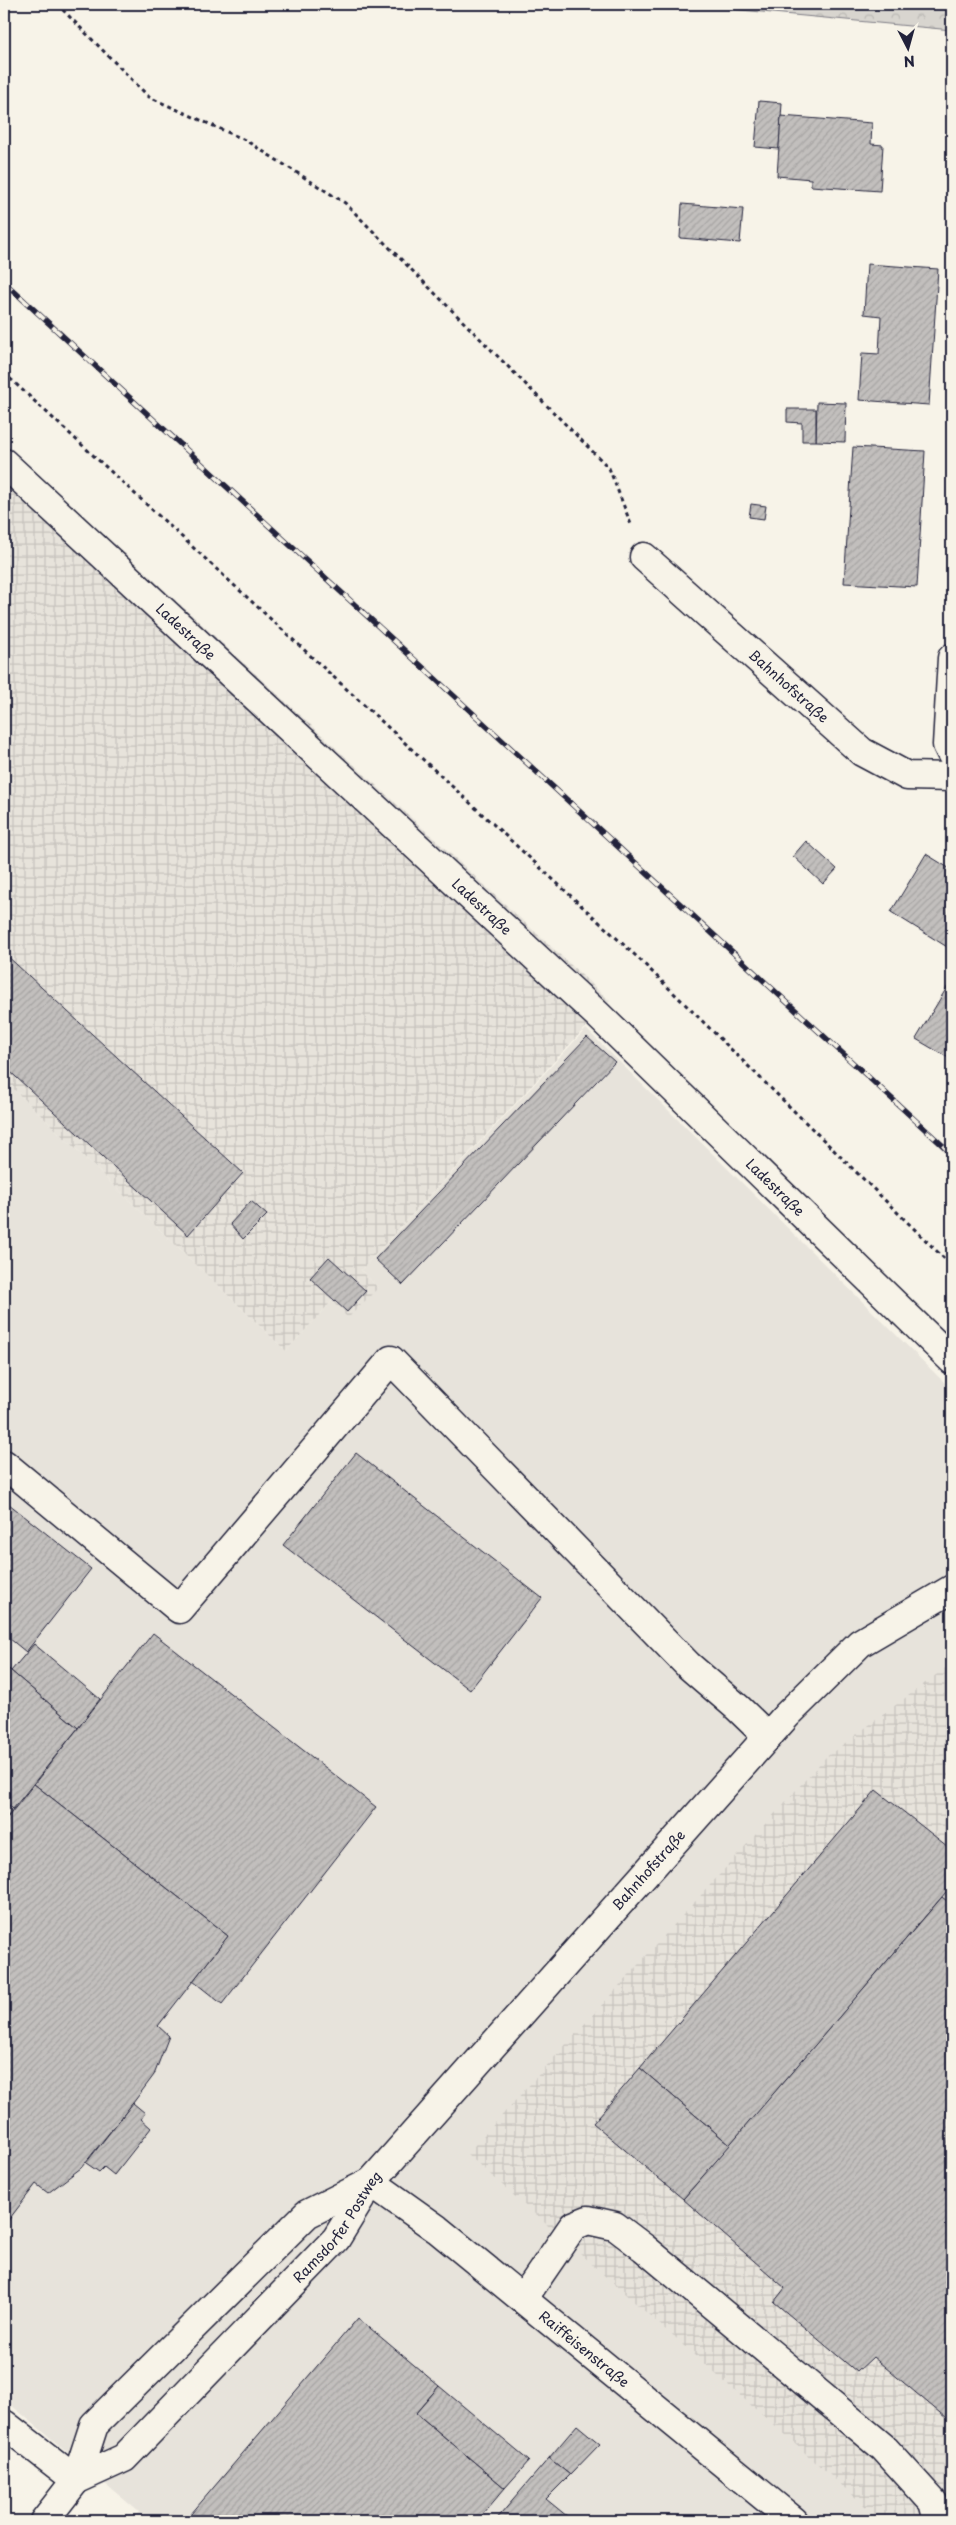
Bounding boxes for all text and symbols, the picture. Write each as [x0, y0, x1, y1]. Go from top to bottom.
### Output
north arrow [884, 22, 934, 72]
text: N [903, 50, 916, 72]
street label: Ladestraße [151, 598, 221, 665]
street label: Bahnhofstraße [744, 644, 834, 728]
street label: Ladestraße [447, 873, 516, 940]
street label: Ladestraße [741, 1153, 809, 1221]
street label: Bahnhofstraße [607, 1825, 690, 1915]
street label: Ramsdorfer Postweg [288, 2166, 386, 2288]
street label: Raiffeisenstraße [535, 2306, 634, 2392]

